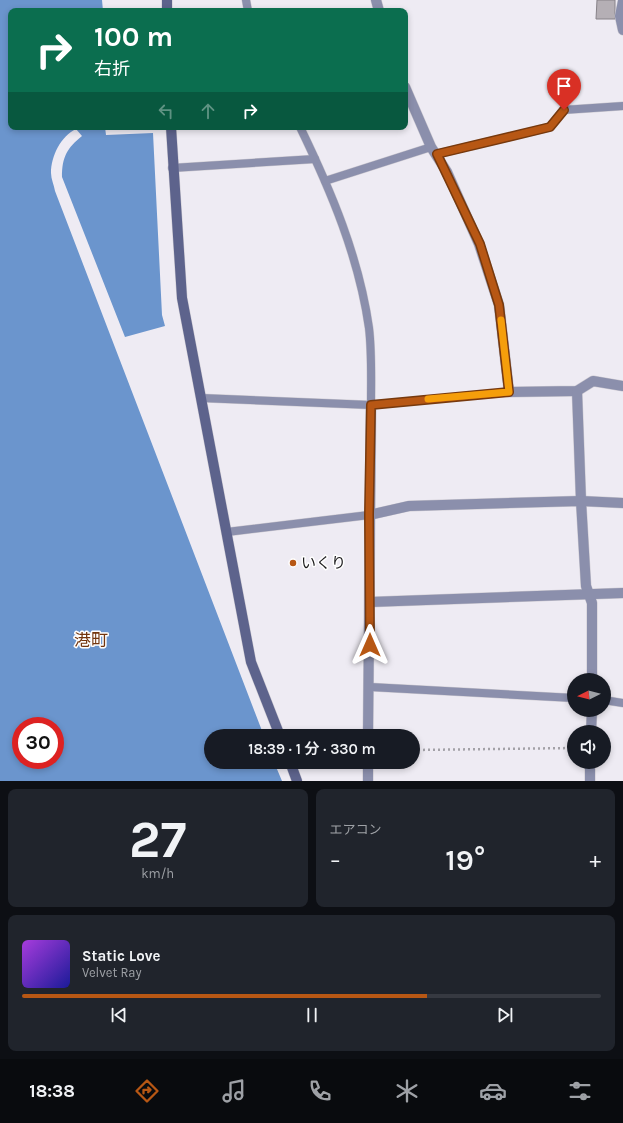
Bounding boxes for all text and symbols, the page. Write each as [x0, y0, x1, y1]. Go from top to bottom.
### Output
text: 100 m [94, 20, 173, 53]
icon: right [28, 24, 80, 76]
text: 右折 [94, 58, 130, 80]
pin [547, 69, 581, 110]
icon: arrive [553, 75, 575, 97]
icon: left [155, 100, 177, 122]
icon: ahead [197, 100, 219, 122]
icon: right [239, 100, 261, 122]
place label: いくり [301, 554, 346, 572]
marker: いくり [288, 558, 298, 568]
position arrow [349, 624, 391, 666]
district label: 港町 [74, 630, 108, 650]
north arrow [567, 673, 611, 717]
map controls [567, 673, 611, 769]
speed limit sign: 30 [12, 717, 64, 769]
button: sound [567, 725, 611, 769]
text: 18:39 · 1 分 · 330 m [248, 740, 376, 758]
text: 27 [129, 809, 186, 870]
text: エアコン [330, 822, 382, 837]
text: 19° [445, 842, 485, 878]
text: − [330, 847, 341, 873]
text: + [589, 847, 601, 873]
text: km/h [141, 866, 174, 881]
text: Static Love [82, 947, 160, 965]
text: Velvet Ray [82, 965, 142, 980]
icon: previous [108, 1004, 130, 1026]
icon: pause [301, 1004, 323, 1026]
icon: next [494, 1004, 516, 1026]
icon: directions [133, 1077, 161, 1105]
icon: music [220, 1077, 248, 1105]
icon: phone [306, 1077, 334, 1105]
icon: climate [393, 1077, 421, 1105]
icon: car [479, 1077, 507, 1105]
icon: filters [566, 1077, 594, 1105]
text: 18:38 [29, 1080, 75, 1102]

